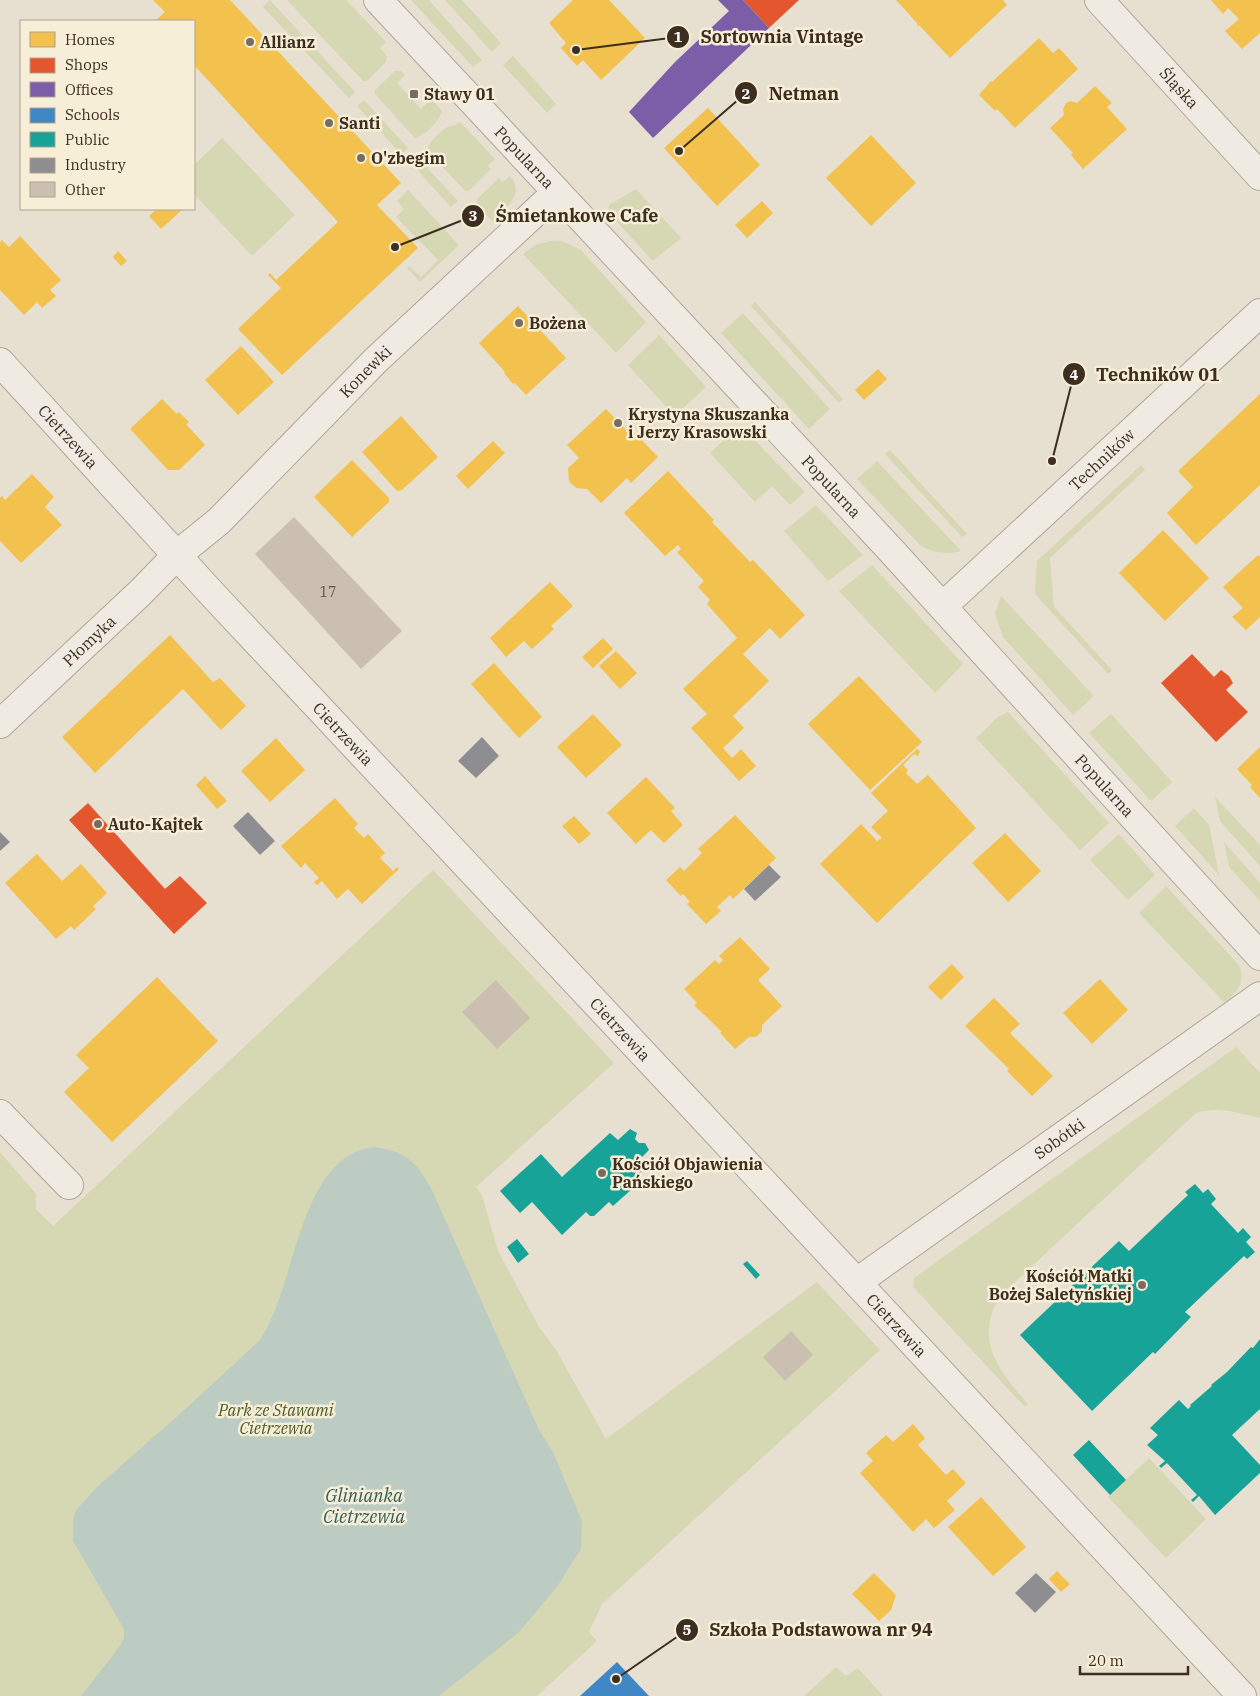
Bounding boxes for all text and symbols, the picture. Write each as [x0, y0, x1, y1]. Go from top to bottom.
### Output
legend [20, 20, 195, 210]
callout: Sortownia Vintage [665, 20, 873, 53]
text: Sortownia Vintage [700, 25, 864, 48]
text: 1 [673, 27, 683, 46]
text: Homes [65, 30, 115, 49]
place label: Allianz [260, 32, 315, 52]
marker: Allianz [244, 36, 256, 48]
text: Shops [65, 55, 108, 74]
street label: Śląska [1155, 62, 1203, 113]
callout: Netman [733, 77, 849, 110]
text: Offices [65, 80, 113, 99]
text: Netman [769, 82, 839, 105]
place label: Stawy 01 [424, 84, 495, 104]
text: 2 [741, 84, 751, 103]
marker: Stawy 01 [408, 88, 420, 100]
text: Schools [65, 105, 120, 124]
place label: Santi [339, 113, 380, 133]
marker: Santi [323, 117, 335, 129]
street label: Popularna [491, 122, 559, 193]
text: Public [65, 130, 110, 149]
place label: O'zbegim [371, 148, 445, 168]
marker: O'zbegim [355, 152, 367, 164]
text: Industry [65, 155, 126, 174]
text: Other [65, 180, 105, 199]
callout: Śmietankowe Cafe [460, 199, 668, 232]
text: Śmietankowe Cafe [495, 204, 659, 227]
text: 3 [468, 206, 478, 225]
place label: Bożena [529, 313, 586, 333]
marker: Bożena [513, 317, 525, 329]
street label: Konewki [335, 341, 395, 402]
callout: Techników 01 [1061, 358, 1230, 391]
text: Techników 01 [1096, 363, 1220, 386]
text: 4 [1069, 365, 1079, 384]
street label: Cietrzewia [34, 400, 103, 473]
place label: Krystyna Skuszanka i Jerzy Krasowski [628, 404, 789, 442]
marker: Krystyna Skuszanka i Jerzy Krasowski [612, 417, 624, 429]
street label: Techników [1065, 424, 1139, 495]
street label: Popularna [798, 451, 866, 522]
house number: 17 [320, 583, 336, 601]
street label: Płomyka [58, 611, 120, 670]
street label: Cietrzewia [309, 698, 378, 770]
street label: Popularna [1071, 750, 1139, 821]
place label: Auto-Kajtek [108, 814, 203, 834]
marker: Auto-Kajtek [92, 818, 104, 830]
street label: Cietrzewia [586, 993, 655, 1065]
street label: Sobótki [1030, 1114, 1088, 1163]
place label: Kościół Objawienia Pańskiego [612, 1154, 763, 1192]
marker: Kościół Objawienia Pańskiego [596, 1167, 608, 1179]
place label: Kościół Matki Bożej Saletyńskiej [989, 1266, 1132, 1304]
marker: Kościół Matki Bożej Saletyńskiej [1136, 1279, 1148, 1291]
street label: Cietrzewia [862, 1289, 931, 1361]
park label: Park ze Stawami Cietrzewia [217, 1400, 334, 1438]
water label: Glinianka Cietrzewia [323, 1484, 405, 1528]
callout: Szkoła Podstawowa nr 94 [674, 1613, 943, 1646]
text: Szkoła Podstawowa nr 94 [709, 1618, 933, 1641]
text: 5 [682, 1620, 692, 1639]
scale bar [1080, 1644, 1188, 1676]
text: 20 m [1088, 1651, 1124, 1670]

